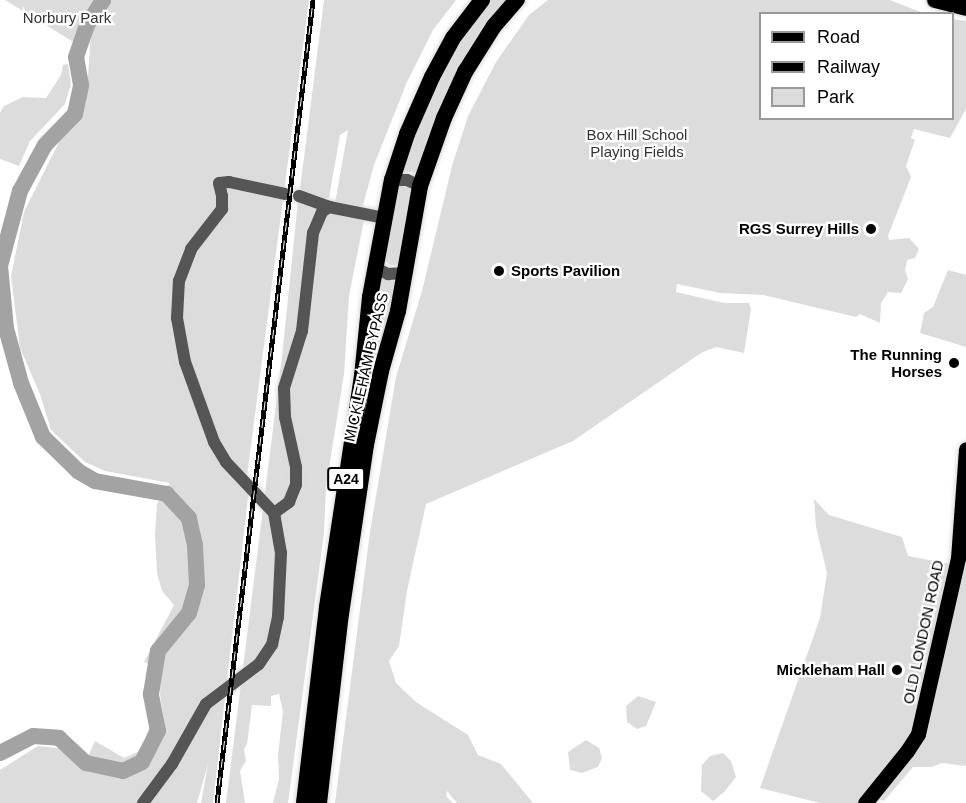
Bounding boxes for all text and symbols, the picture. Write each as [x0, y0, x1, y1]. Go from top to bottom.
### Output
park label: Norbury Park [23, 9, 111, 27]
legend [759, 12, 954, 120]
text: Road [817, 27, 860, 47]
text: Railway [817, 57, 880, 77]
text: Park [817, 87, 854, 107]
park label: Box Hill School Playing Fields [587, 125, 687, 160]
place label: RGS Surrey Hills [739, 220, 859, 238]
marker: RGS Surrey Hills [864, 222, 878, 236]
place label: Sports Pavilion [511, 262, 620, 280]
marker: Sports Pavilion [492, 264, 506, 278]
street label: MICKLEHAM BYPASS [340, 291, 392, 443]
place label: The Running Horses [850, 345, 942, 380]
marker: The Running Horses [947, 356, 961, 370]
road number: A24 [326, 468, 366, 490]
street label: OLD LONDON ROAD [899, 558, 947, 706]
place label: Mickleham Hall [777, 661, 885, 679]
marker: Mickleham Hall [890, 663, 904, 677]

